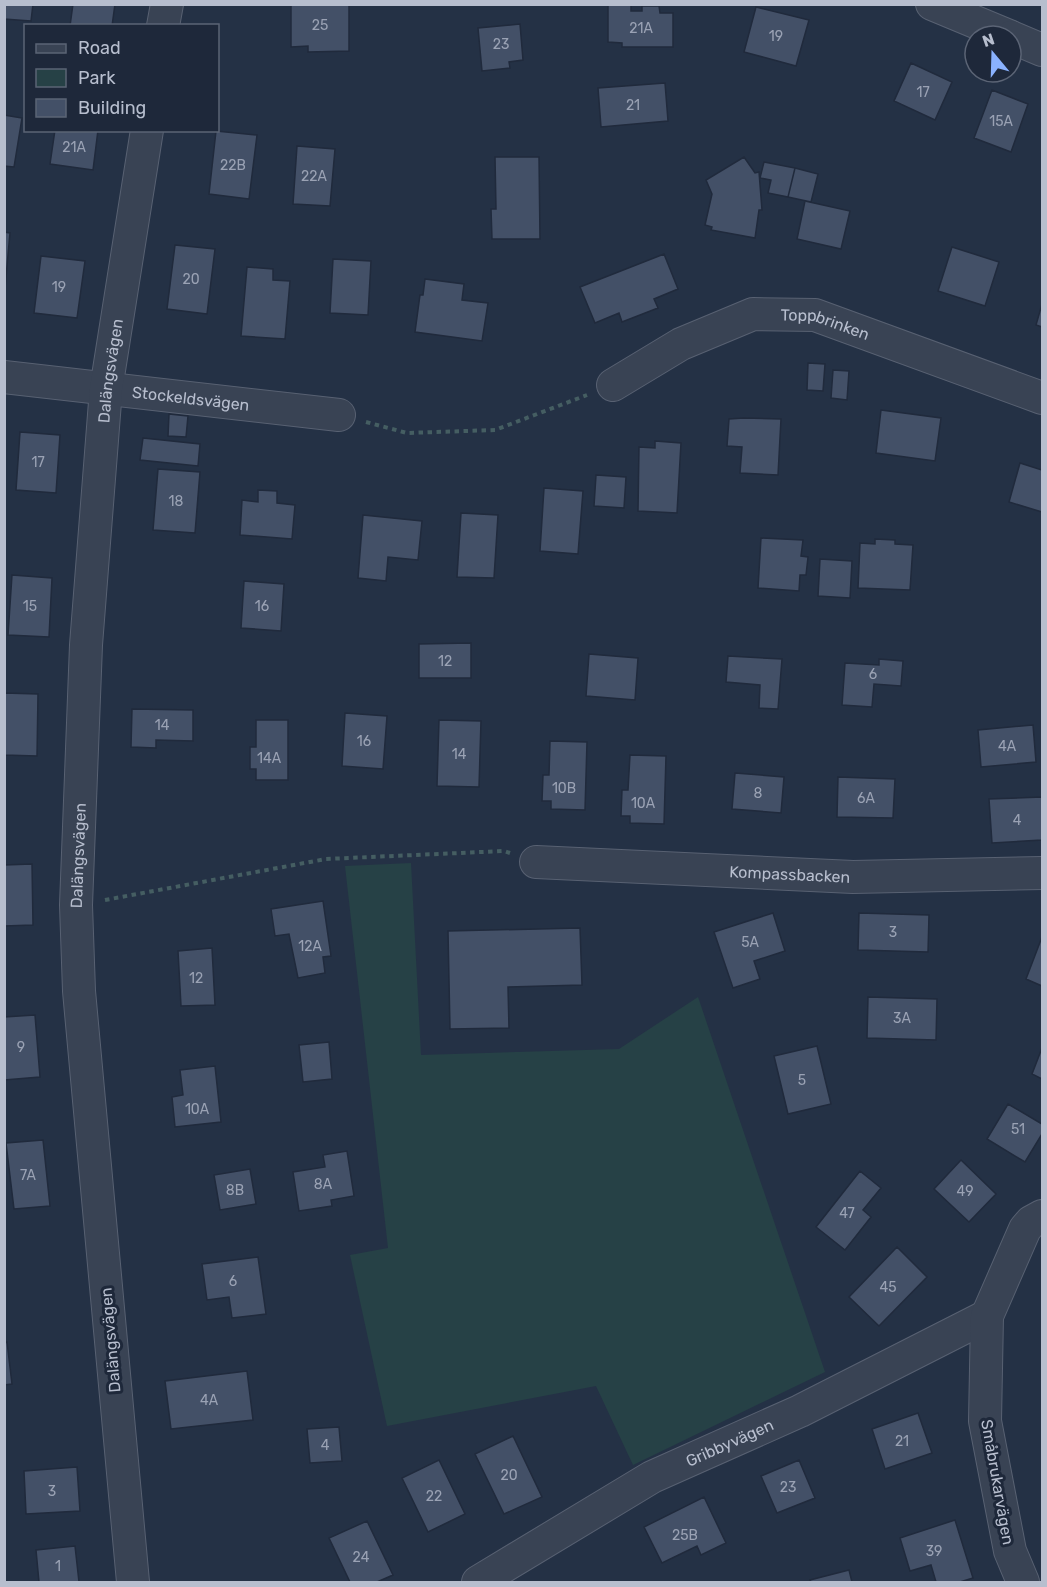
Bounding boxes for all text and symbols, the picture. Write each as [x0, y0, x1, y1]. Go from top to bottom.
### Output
house number: 25 [312, 17, 328, 34]
house number: 21A [629, 20, 653, 37]
legend [24, 24, 219, 132]
north arrow [963, 24, 1023, 84]
house number: 19 [769, 28, 783, 45]
text: N [980, 29, 997, 51]
house number: 23 [493, 36, 509, 53]
text: Road [78, 37, 121, 59]
text: Park [78, 67, 116, 89]
house number: 17 [916, 84, 930, 101]
text: Building [78, 97, 146, 119]
house number: 21 [626, 97, 640, 114]
house number: 15A [989, 113, 1013, 130]
house number: 21A [62, 139, 86, 156]
house number: 22B [220, 157, 246, 174]
house number: 22A [301, 168, 328, 185]
house number: 20 [182, 271, 200, 288]
house number: 19 [52, 279, 66, 296]
street label: Toppbrinken [781, 305, 872, 344]
street label: Dalängsvägen [94, 317, 127, 424]
street label: Stockeldsvägen [131, 383, 250, 415]
house number: 17 [31, 454, 45, 471]
house number: 18 [169, 493, 184, 510]
house number: 15 [23, 598, 37, 615]
house number: 16 [255, 598, 269, 615]
house number: 12 [438, 653, 452, 670]
house number: 6 [869, 666, 877, 683]
house number: 14 [155, 717, 170, 734]
house number: 16 [357, 733, 371, 750]
house number: 4A [998, 738, 1017, 755]
house number: 14 [452, 746, 467, 763]
house number: 14A [257, 750, 282, 767]
house number: 10B [552, 780, 576, 797]
house number: 8 [754, 785, 763, 802]
house number: 6A [857, 790, 876, 807]
house number: 10A [631, 795, 656, 812]
street label: Dalängsvägen [67, 803, 90, 909]
house number: 4 [1013, 812, 1022, 829]
street label: Kompassbacken [729, 862, 851, 887]
house number: 3 [889, 924, 897, 941]
house number: 5A [741, 934, 759, 951]
house number: 12A [298, 938, 322, 955]
house number: 12 [189, 970, 203, 987]
house number: 3A [893, 1010, 912, 1027]
house number: 9 [17, 1039, 25, 1056]
house number: 5 [798, 1072, 806, 1089]
house number: 10A [185, 1101, 210, 1118]
house number: 51 [1011, 1121, 1025, 1138]
house number: 7A [20, 1167, 37, 1184]
house number: 8A [314, 1176, 333, 1193]
house number: 8B [226, 1182, 244, 1199]
house number: 49 [957, 1183, 973, 1200]
house number: 47 [839, 1205, 855, 1222]
house number: 6 [229, 1273, 237, 1290]
house number: 45 [879, 1279, 897, 1296]
street label: Dalängsvägen [96, 1287, 125, 1393]
house number: 4A [200, 1392, 219, 1409]
street label: Gribbyvägen [683, 1415, 776, 1471]
street label: Småbrukarvägen [977, 1418, 1018, 1546]
house number: 21 [895, 1433, 909, 1450]
house number: 4 [321, 1437, 330, 1454]
house number: 20 [500, 1467, 518, 1484]
house number: 23 [780, 1479, 796, 1496]
house number: 3 [48, 1483, 56, 1500]
house number: 22 [426, 1488, 442, 1505]
house number: 25B [672, 1527, 698, 1544]
house number: 39 [926, 1543, 942, 1560]
house number: 24 [353, 1549, 370, 1566]
house number: 1 [55, 1558, 61, 1575]

